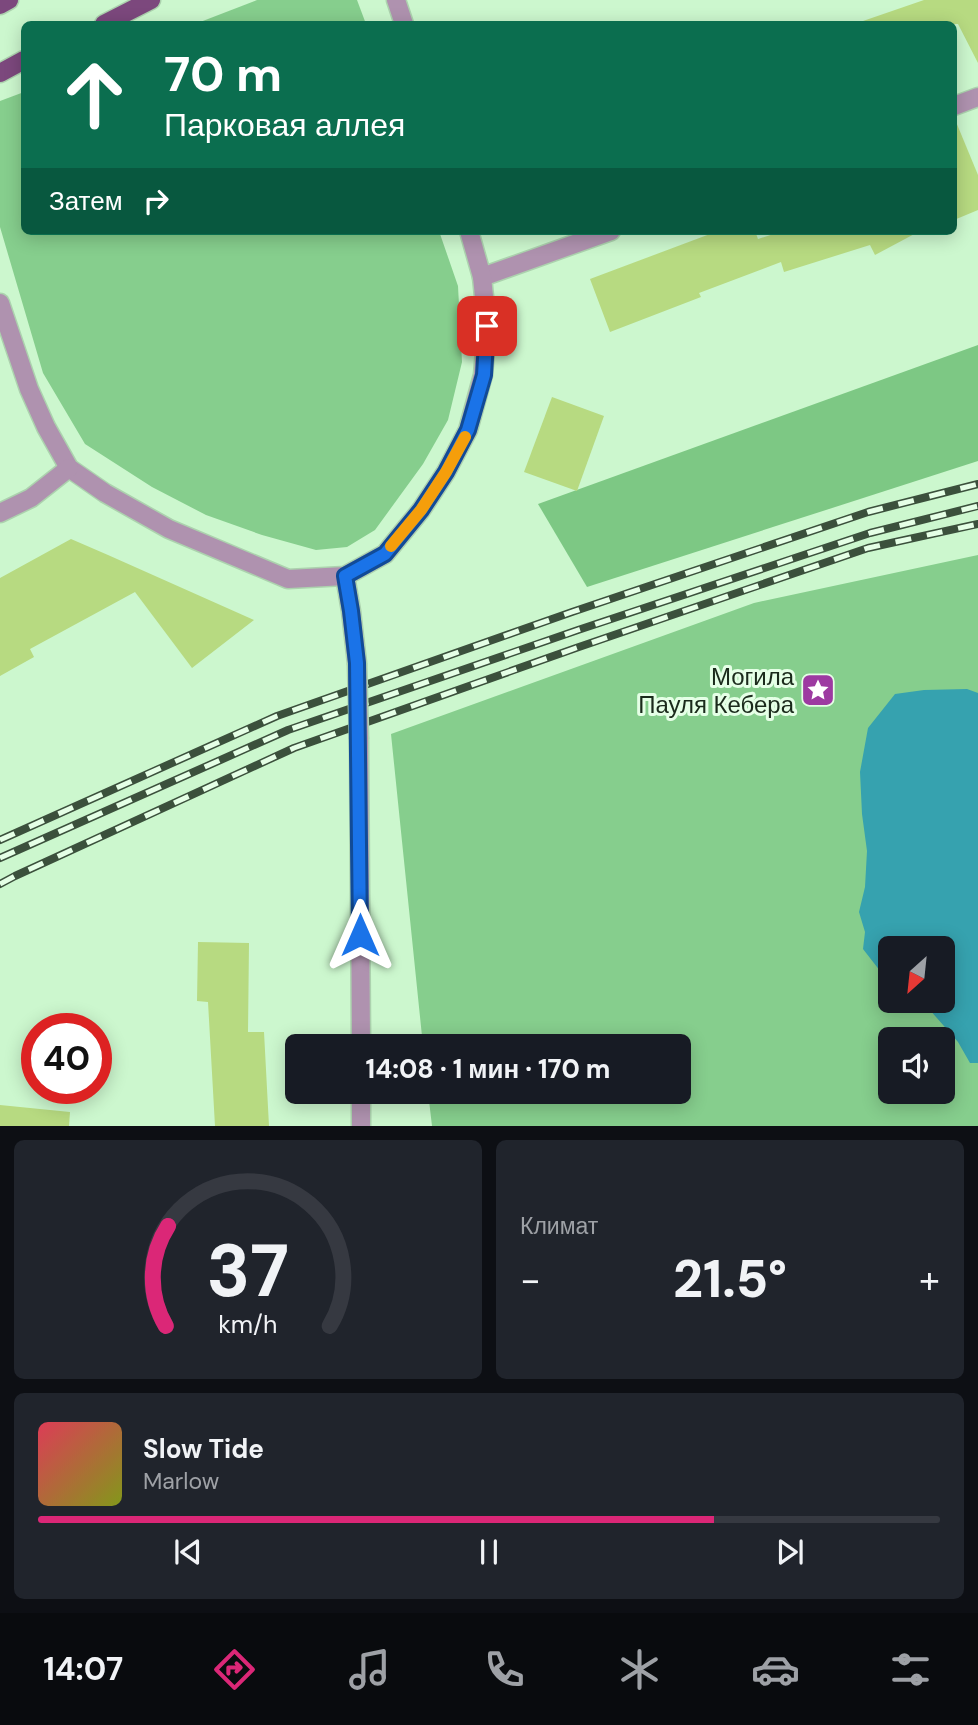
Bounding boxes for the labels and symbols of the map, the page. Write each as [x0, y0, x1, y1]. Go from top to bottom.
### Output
pin [457, 296, 517, 356]
place label: Могила Пауля Кебера [638, 661, 795, 720]
place icon: Могила Пауля Кебера [799, 671, 837, 709]
position arrow [323, 898, 397, 972]
north arrow [878, 936, 956, 1013]
speed limit sign: 40 [21, 1013, 112, 1104]

